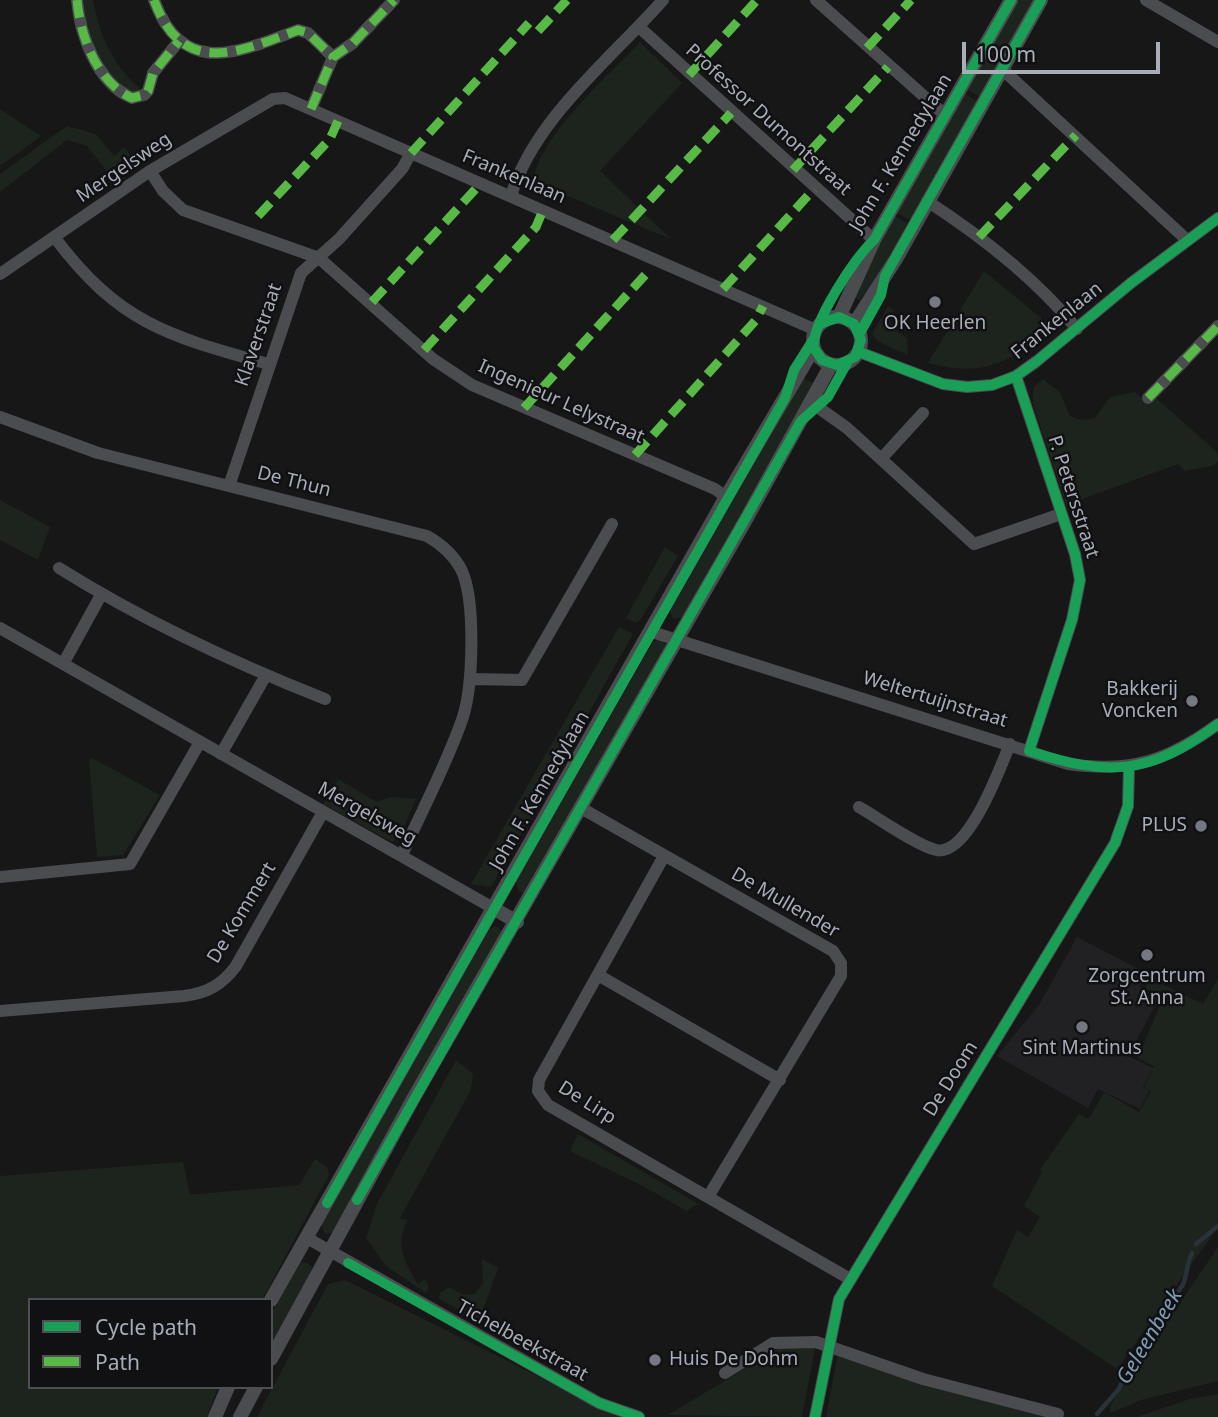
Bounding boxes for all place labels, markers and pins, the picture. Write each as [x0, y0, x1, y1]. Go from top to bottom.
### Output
marker: OK Heerlen [927, 294, 943, 310]
place label: OK Heerlen [884, 313, 986, 335]
place label: Bakkerij Voncken [1102, 679, 1178, 723]
marker: Bakkerij Voncken [1184, 693, 1200, 709]
place label: PLUS [1141, 815, 1187, 837]
marker: PLUS [1193, 818, 1209, 834]
marker: Zorgcentrum St. Anna [1139, 947, 1155, 963]
place label: Zorgcentrum St. Anna [1088, 966, 1206, 1010]
marker: Sint Martinus [1074, 1019, 1090, 1035]
place label: Sint Martinus [1023, 1038, 1141, 1060]
place label: Huis De Dohm [669, 1349, 798, 1371]
marker: Huis De Dohm [647, 1352, 663, 1368]

